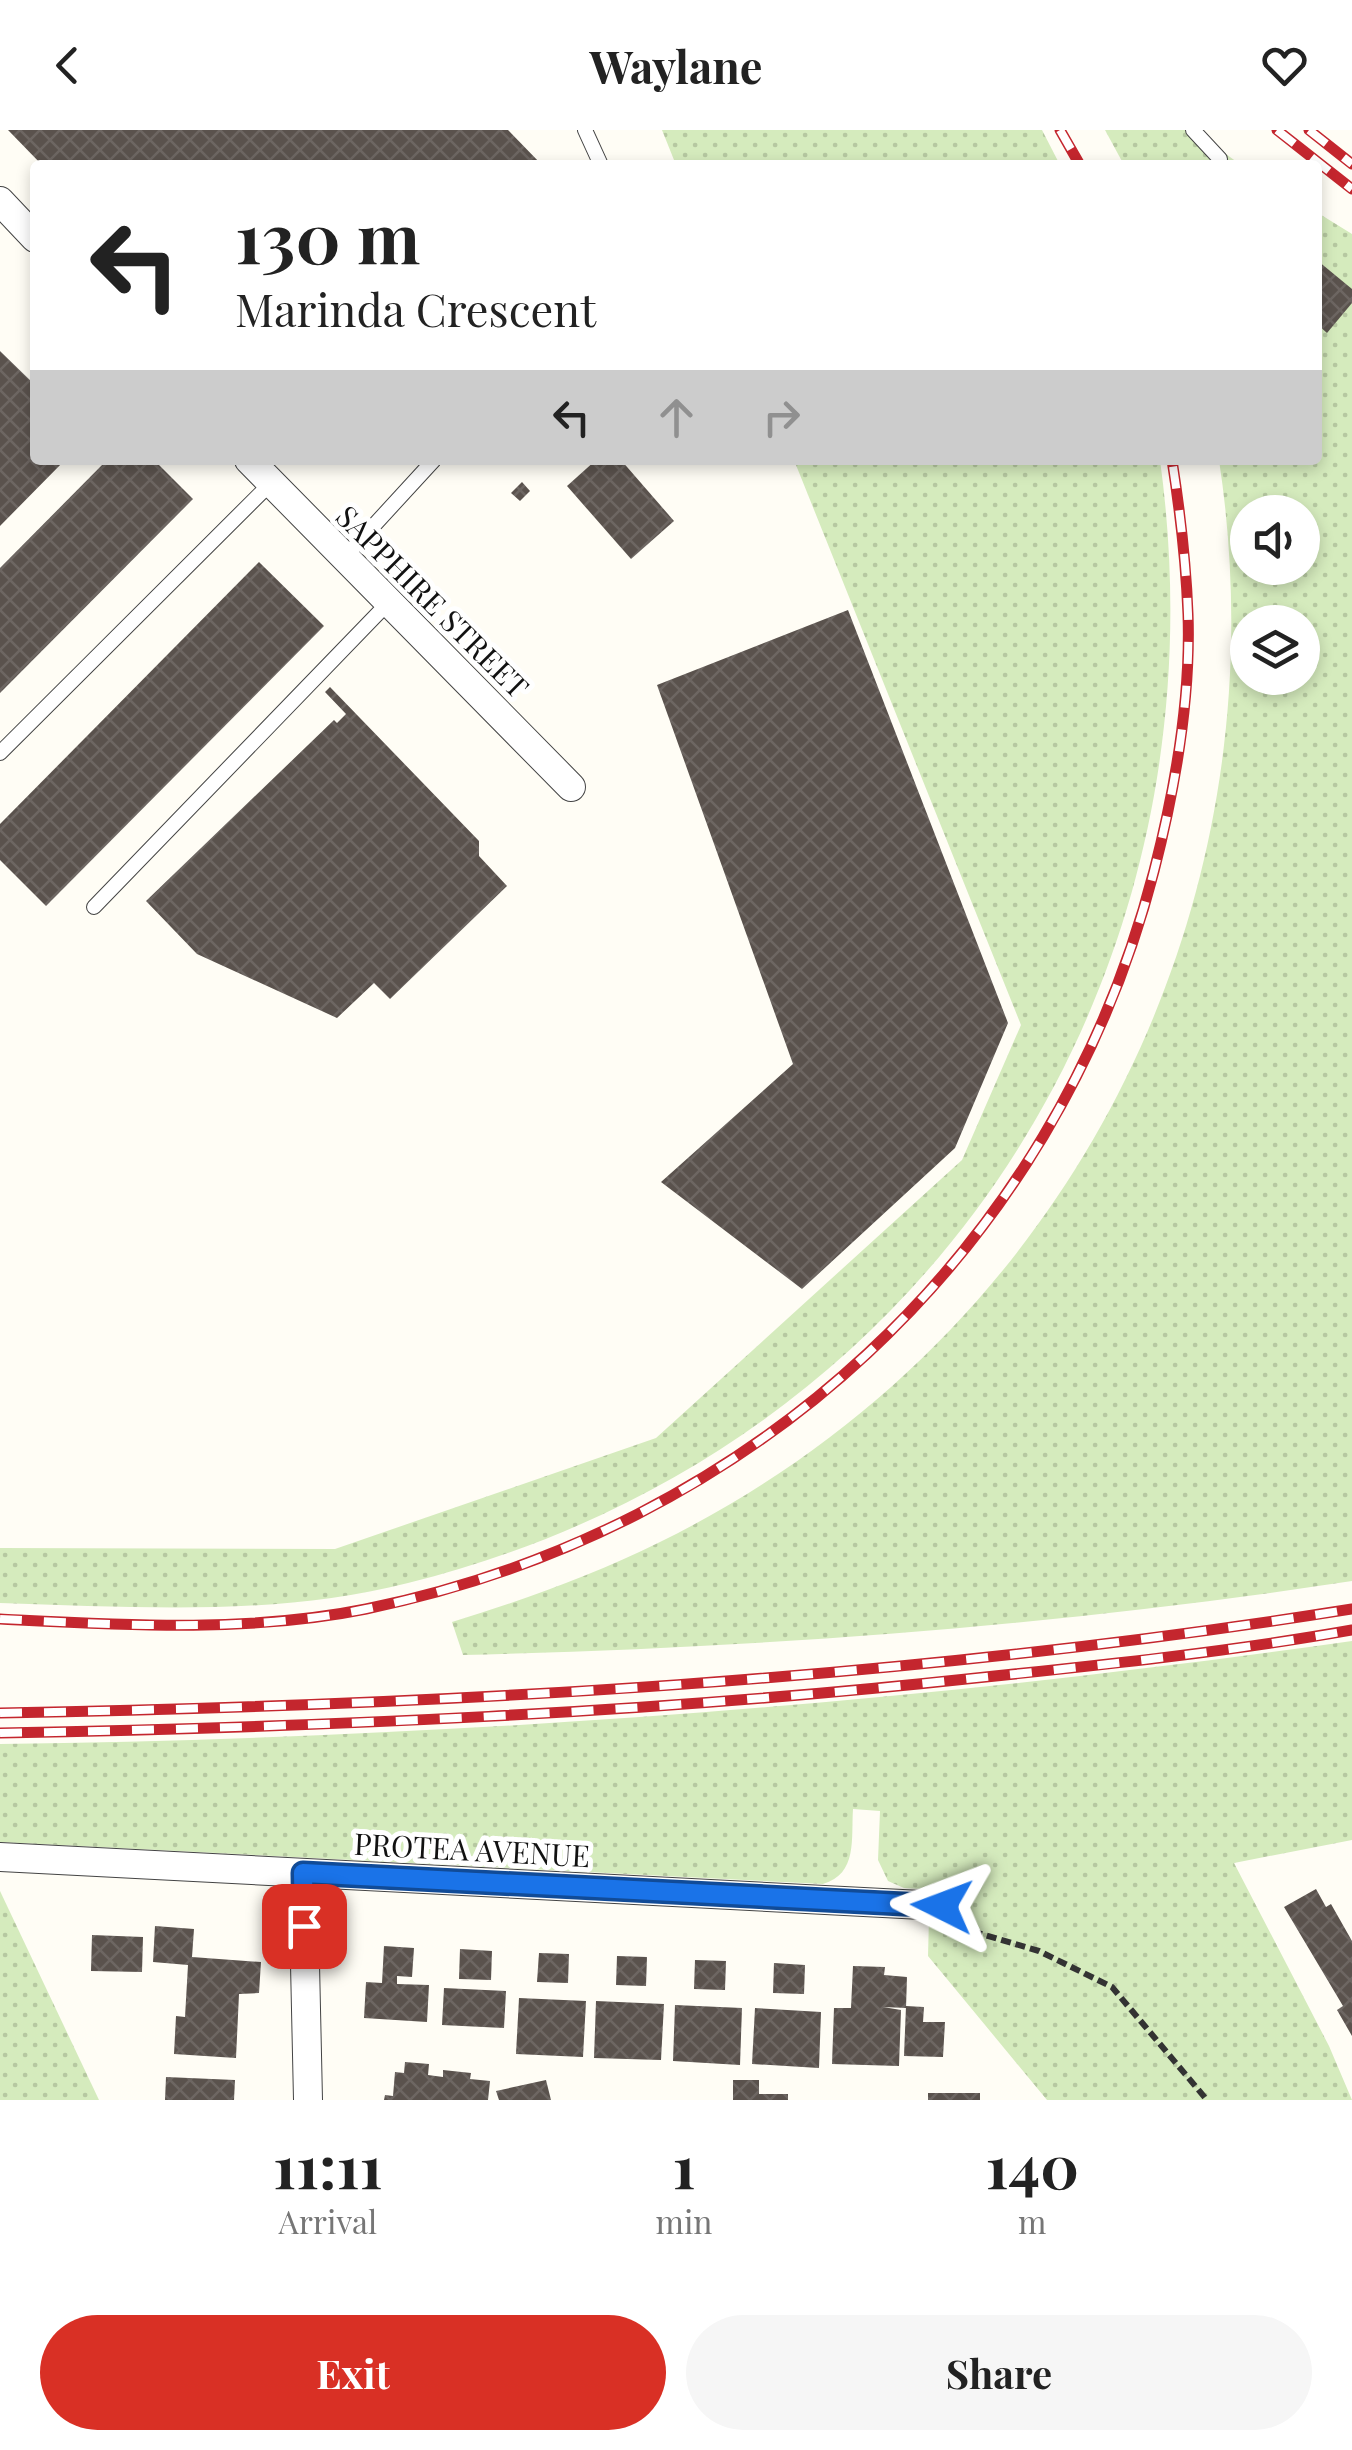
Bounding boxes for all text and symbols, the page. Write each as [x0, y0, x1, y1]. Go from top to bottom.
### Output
text: Waylane [589, 35, 763, 95]
icon: back [40, 38, 95, 93]
icon: heart [1257, 38, 1312, 93]
text: 130 m [235, 188, 420, 282]
icon: left [70, 200, 200, 330]
text: Marinda Crescent [235, 278, 596, 338]
icon: left [544, 390, 599, 445]
icon: ahead [649, 390, 704, 445]
icon: right [754, 390, 809, 445]
map controls [1230, 495, 1320, 695]
button: sound [1230, 495, 1320, 585]
street label: SAPPHIRE STREET [328, 496, 538, 706]
button: layers [1230, 605, 1320, 695]
street label: PROTEA AVENUE [353, 1823, 591, 1875]
position arrow [890, 1854, 994, 1958]
pin [262, 1884, 347, 1969]
icon: arrive [277, 1899, 332, 1954]
text: 11:11 [273, 2124, 382, 2204]
text: 1 [672, 2124, 695, 2204]
text: 140 [986, 2124, 1079, 2204]
text: Arrival [278, 2199, 377, 2242]
text: min [656, 2199, 712, 2242]
text: m [1018, 2199, 1046, 2242]
button: Exit [40, 2315, 666, 2430]
button: Share [686, 2315, 1312, 2430]

